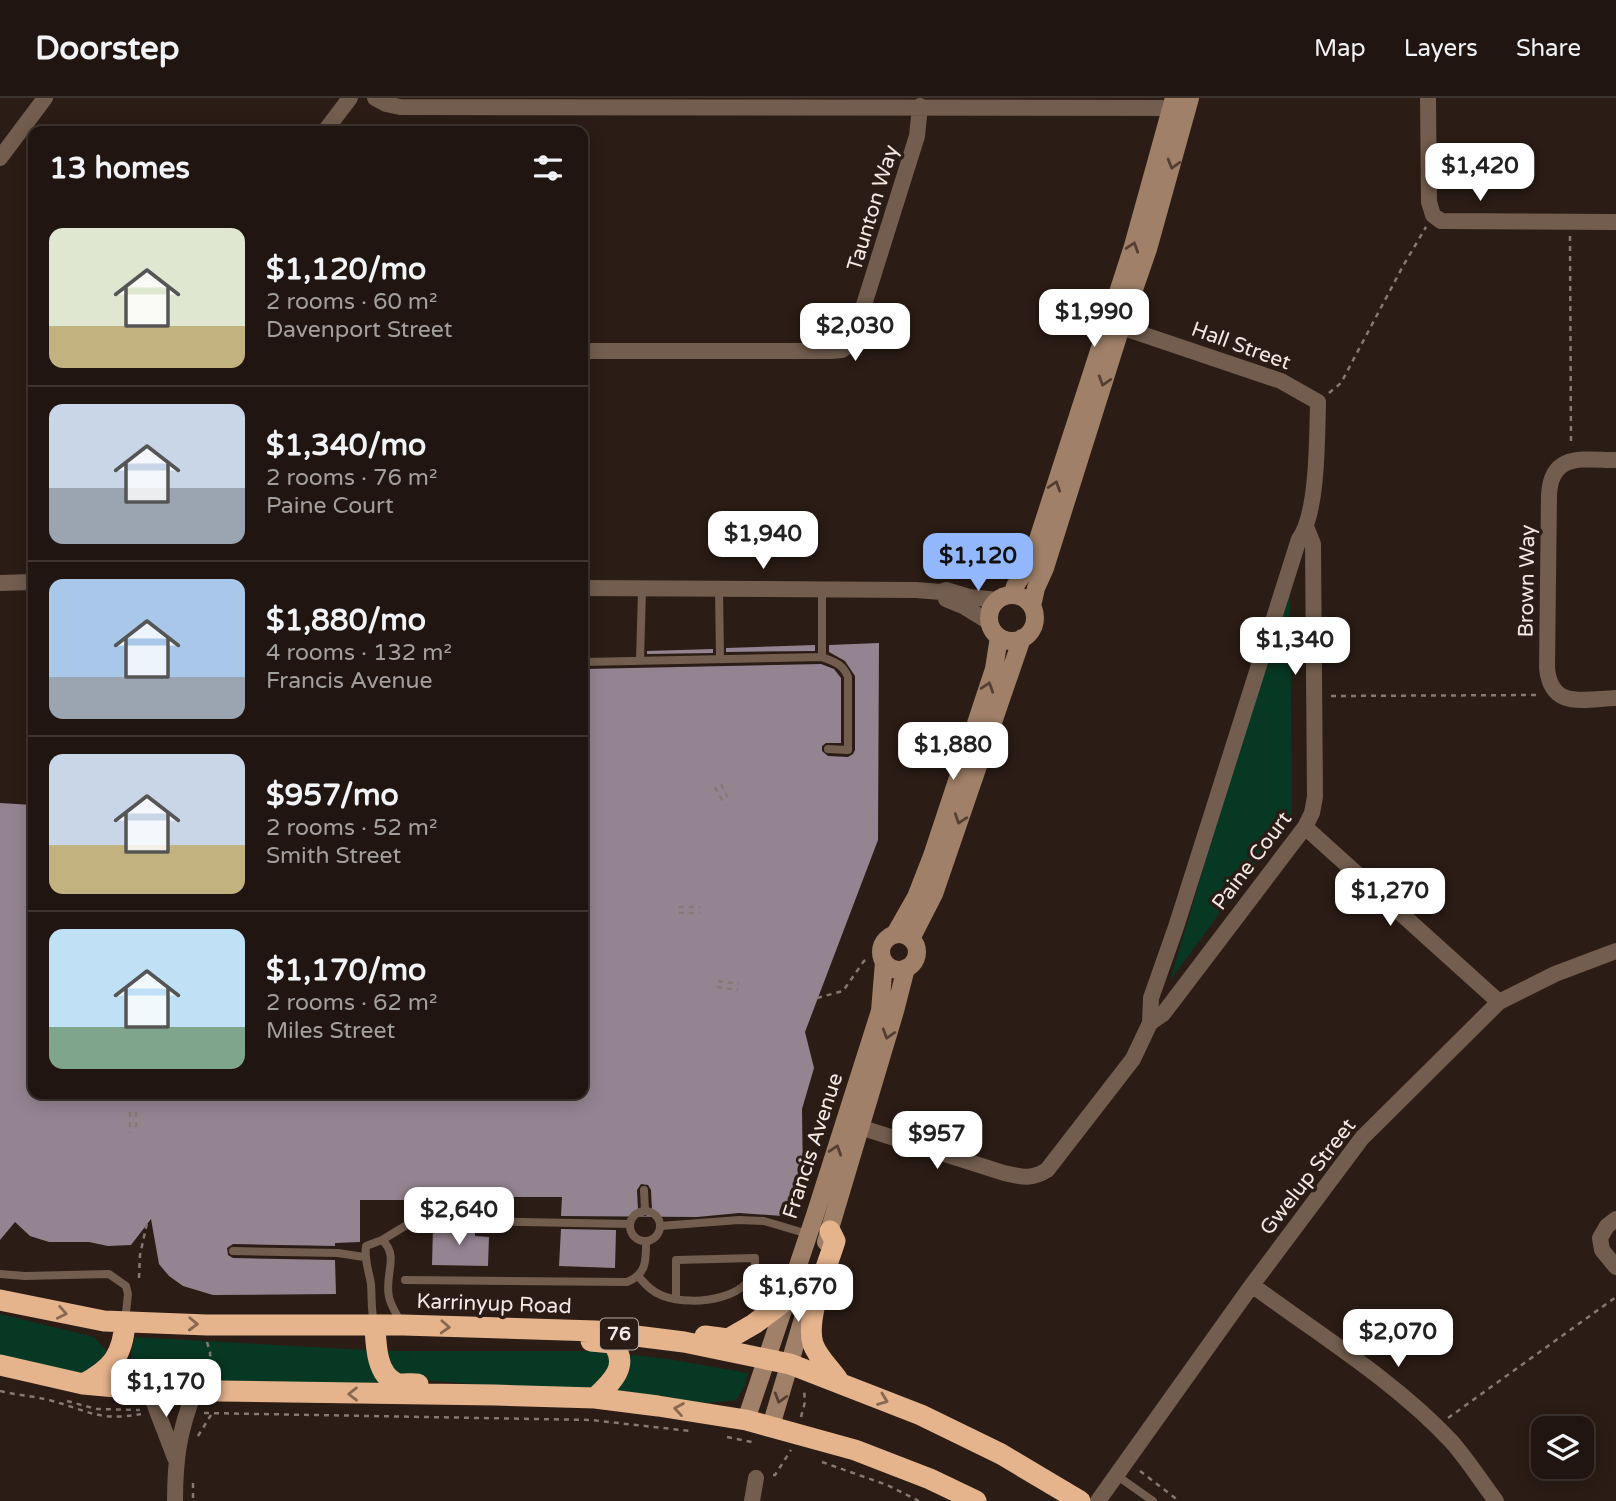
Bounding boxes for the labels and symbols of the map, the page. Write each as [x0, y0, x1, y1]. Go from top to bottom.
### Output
street label: Taunton Way [842, 142, 904, 274]
pin: $1,420 [1423, 144, 1537, 203]
one-way arrow [1167, 158, 1181, 170]
one-way arrow [1125, 241, 1139, 253]
pin: $1,990 [1037, 289, 1151, 349]
pin: $2,030 [798, 303, 912, 363]
street label: Hall Street [1188, 317, 1294, 375]
one-way arrow [1098, 375, 1113, 387]
one-way arrow [1046, 480, 1061, 492]
pin: $1,940 [706, 512, 820, 571]
street label: Brown Way [1514, 524, 1540, 638]
pin: $1,120 [921, 533, 1035, 593]
pin: $1,340 [1238, 618, 1352, 677]
one-way arrow [980, 682, 994, 694]
pin: $1,880 [896, 722, 1010, 782]
street label: Paine Court [1207, 807, 1297, 915]
one-way arrow [954, 812, 968, 824]
pin: $1,270 [1333, 868, 1447, 928]
one-way arrow [882, 1028, 897, 1040]
street label: Francis Avenue [778, 1070, 848, 1222]
pin: $957 [896, 1112, 978, 1171]
street label: Gwelup Street [1255, 1114, 1361, 1240]
one-way arrow [827, 1144, 842, 1156]
pin: $2,640 [402, 1188, 516, 1247]
pin: $1,670 [741, 1264, 855, 1324]
street label: Karrinyup Road [416, 1289, 572, 1319]
one-way arrow [56, 1305, 68, 1320]
pin: $2,070 [1341, 1310, 1455, 1369]
one-way arrow [188, 1316, 199, 1332]
road number: 76 [600, 1318, 638, 1350]
one-way arrow [440, 1320, 451, 1335]
pin: $1,170 [109, 1360, 223, 1419]
one-way arrow [347, 1386, 358, 1402]
one-way arrow [773, 1391, 788, 1403]
one-way arrow [876, 1392, 889, 1406]
one-way arrow [673, 1402, 685, 1417]

